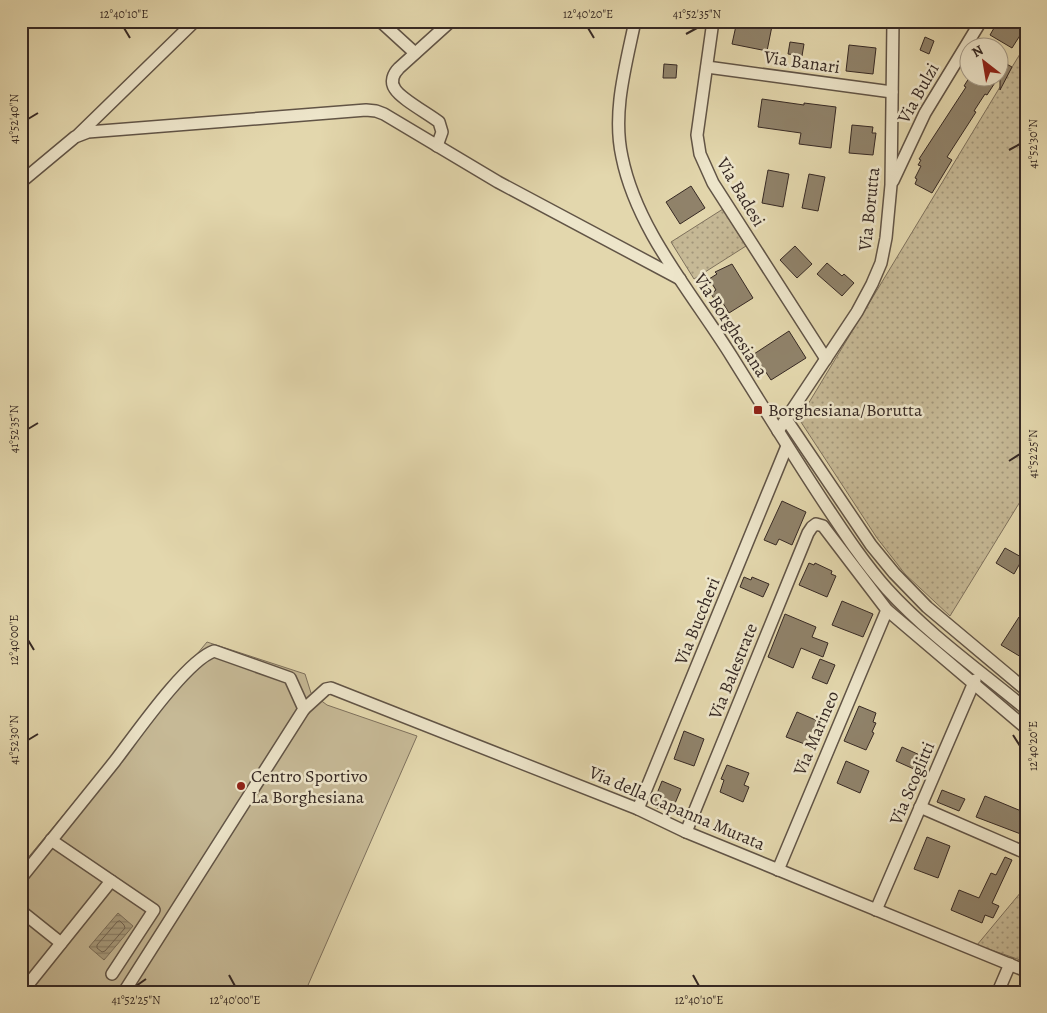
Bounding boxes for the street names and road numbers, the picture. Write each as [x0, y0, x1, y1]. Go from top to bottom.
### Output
street label: Via Banari [761, 45, 842, 79]
street label: Via Bulzi [891, 59, 944, 128]
street label: Via Badesi [711, 152, 771, 231]
street label: Via Borutta [853, 166, 885, 253]
street label: Via Borghesiana [688, 268, 774, 382]
street label: Via Buccheri [668, 574, 725, 669]
street label: Via Balestrate [703, 620, 763, 723]
street label: Via Marineo [787, 687, 845, 780]
street label: Via Scoglitti [883, 738, 940, 829]
street label: Via della Capanna Murata [584, 760, 769, 856]

